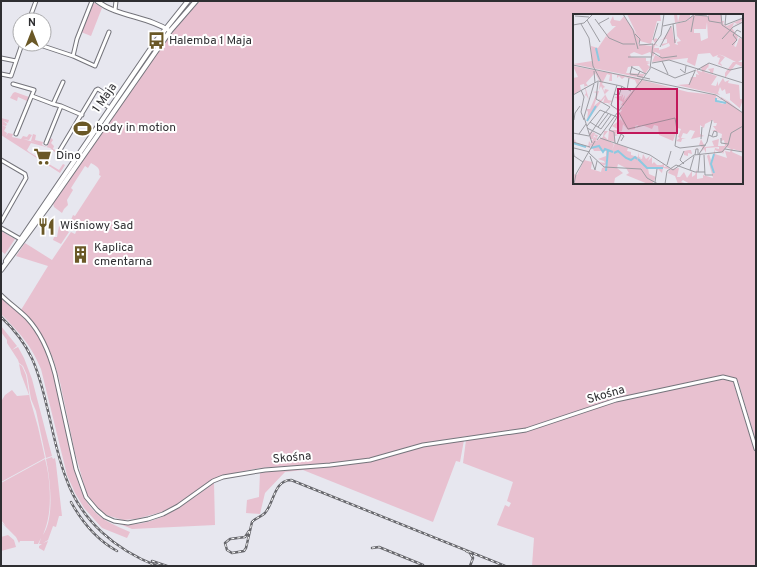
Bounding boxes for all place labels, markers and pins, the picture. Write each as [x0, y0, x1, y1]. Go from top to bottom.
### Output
bus stop icon: Halemba 1 Maja [146, 31, 166, 51]
place label: Halemba 1 Maja [169, 33, 252, 49]
sports icon: body in motion [73, 118, 93, 138]
place label: body in motion [96, 120, 176, 136]
supermarket icon: Dino [33, 146, 53, 166]
place label: Dino [56, 148, 81, 164]
restaurant icon: Wiśniowy Sad [37, 216, 57, 236]
place label: Wiśniowy Sad [60, 218, 133, 234]
place label: Kaplica cmentarna [94, 240, 152, 270]
building icon: Kaplica cmentarna [71, 245, 91, 265]

